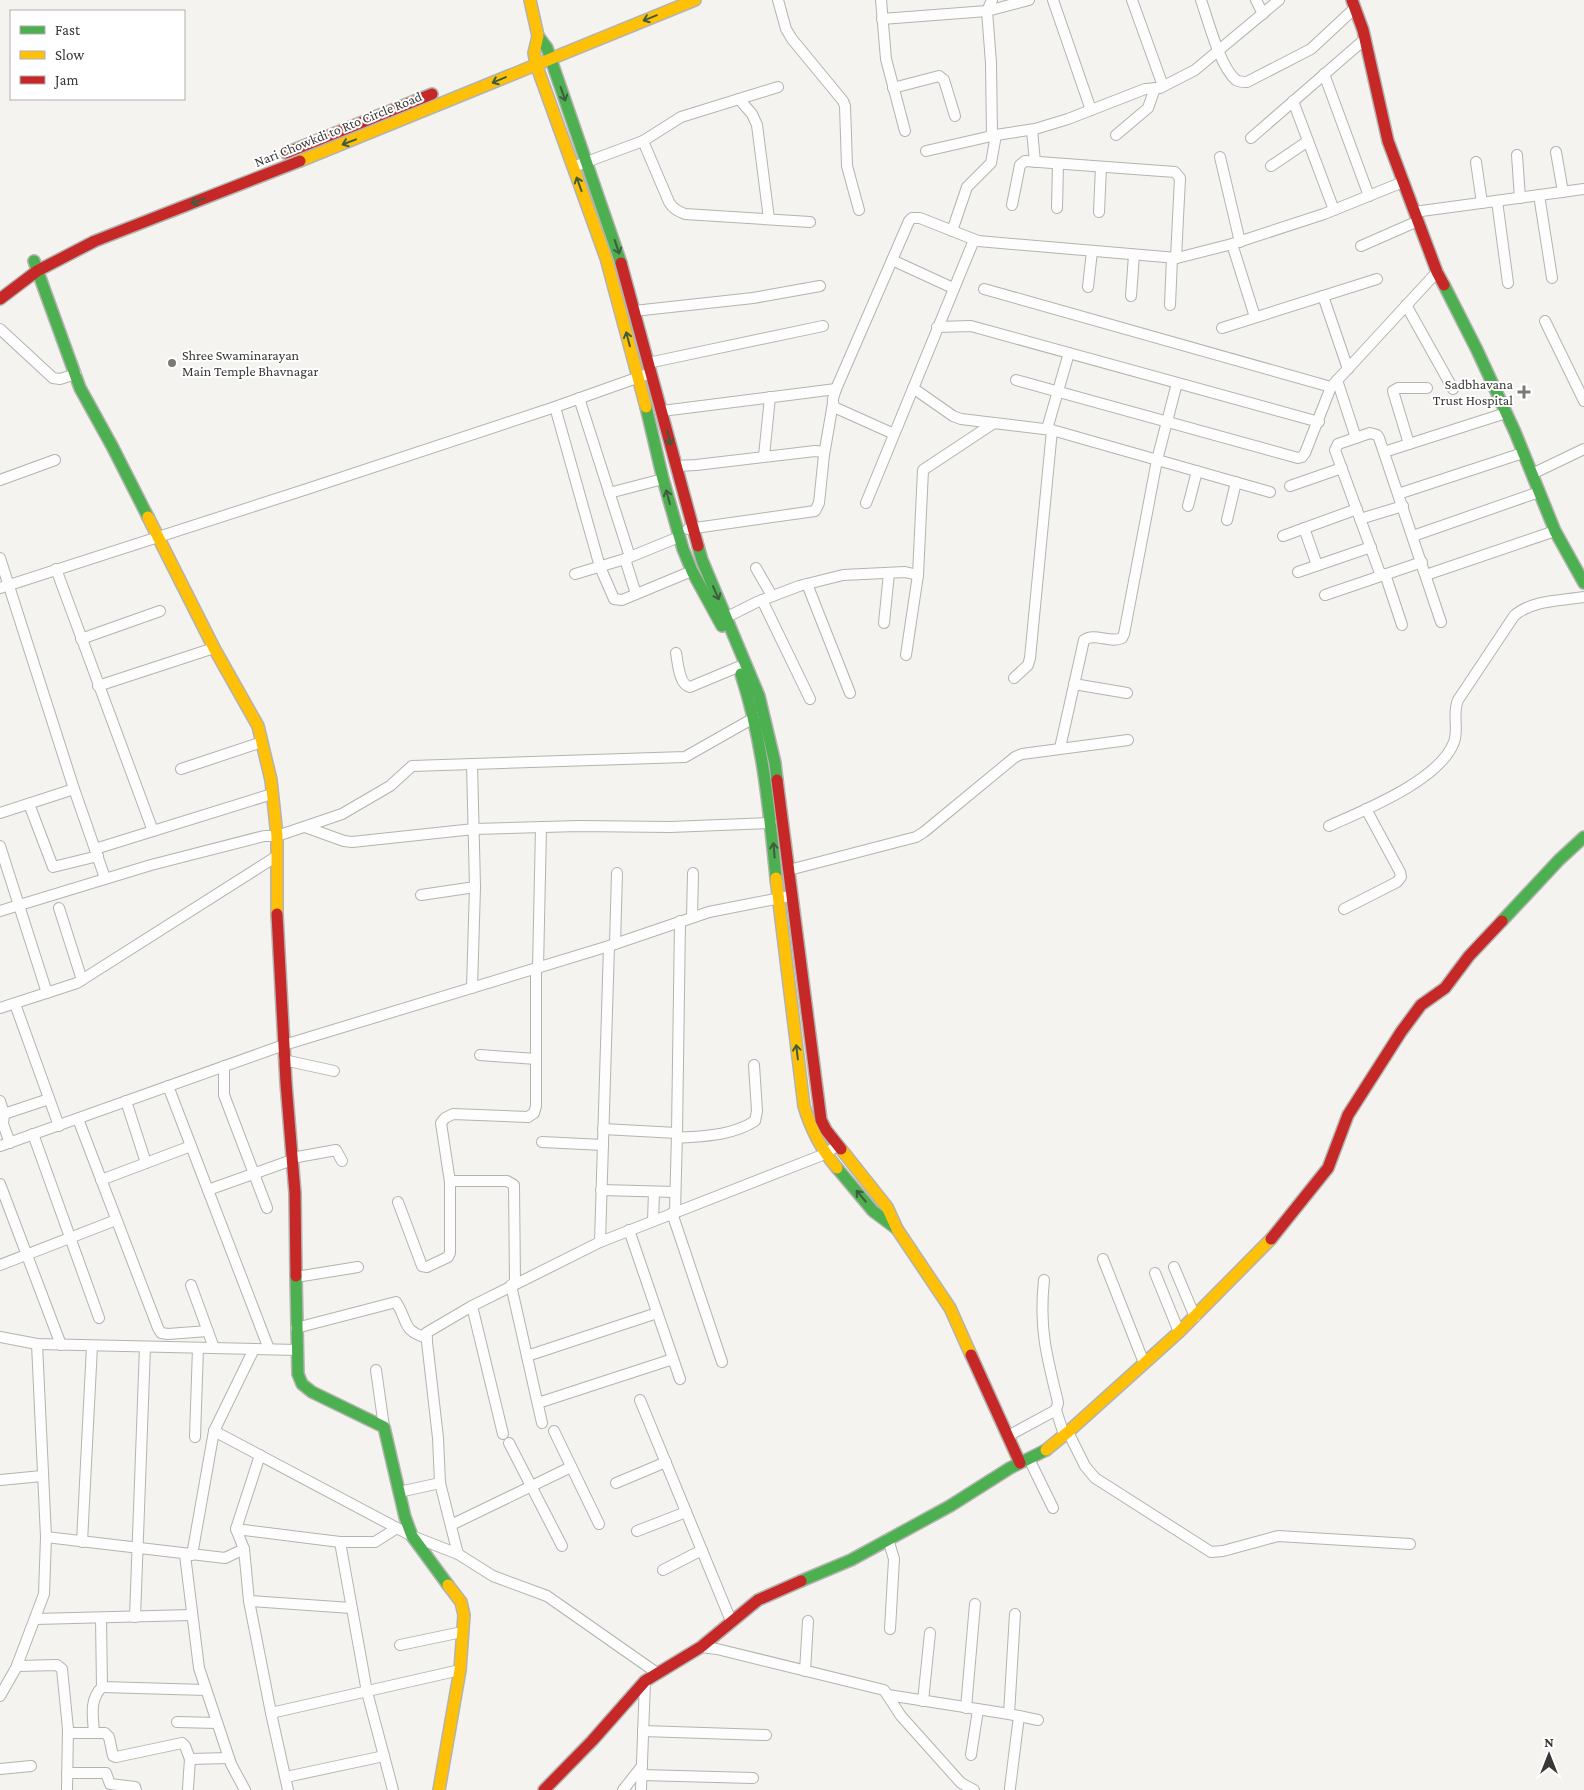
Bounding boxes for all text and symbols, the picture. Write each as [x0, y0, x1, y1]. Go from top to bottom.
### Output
legend [10, 10, 185, 100]
one-way arrow [643, 14, 658, 24]
text: Fast [55, 22, 81, 38]
text: Slow [55, 47, 85, 63]
text: Jam [53, 72, 78, 89]
one-way arrow [492, 75, 507, 85]
one-way arrow [558, 86, 568, 102]
street label: Nari Chowkdi to Rto Circle Road [252, 88, 425, 170]
one-way arrow [342, 137, 357, 147]
one-way arrow [574, 177, 583, 193]
one-way arrow [191, 197, 206, 206]
one-way arrow [612, 239, 622, 255]
one-way arrow [623, 332, 632, 348]
place label: Shree Swaminarayan Main Temple Bhavnagar [182, 347, 318, 379]
marker: Shree Swaminarayan Main Temple Bhavnagar [166, 357, 178, 369]
place label: Sadbhavana Trust Hospital [1433, 376, 1514, 408]
marker: Sadbhavana Trust Hospital [1517, 385, 1531, 399]
one-way arrow [664, 429, 674, 445]
one-way arrow [663, 489, 672, 505]
one-way arrow [712, 585, 721, 600]
one-way arrow [769, 843, 778, 859]
one-way arrow [792, 1044, 802, 1060]
one-way arrow [855, 1190, 866, 1203]
north arrow [1524, 1730, 1574, 1780]
text: N [1544, 1734, 1554, 1750]

